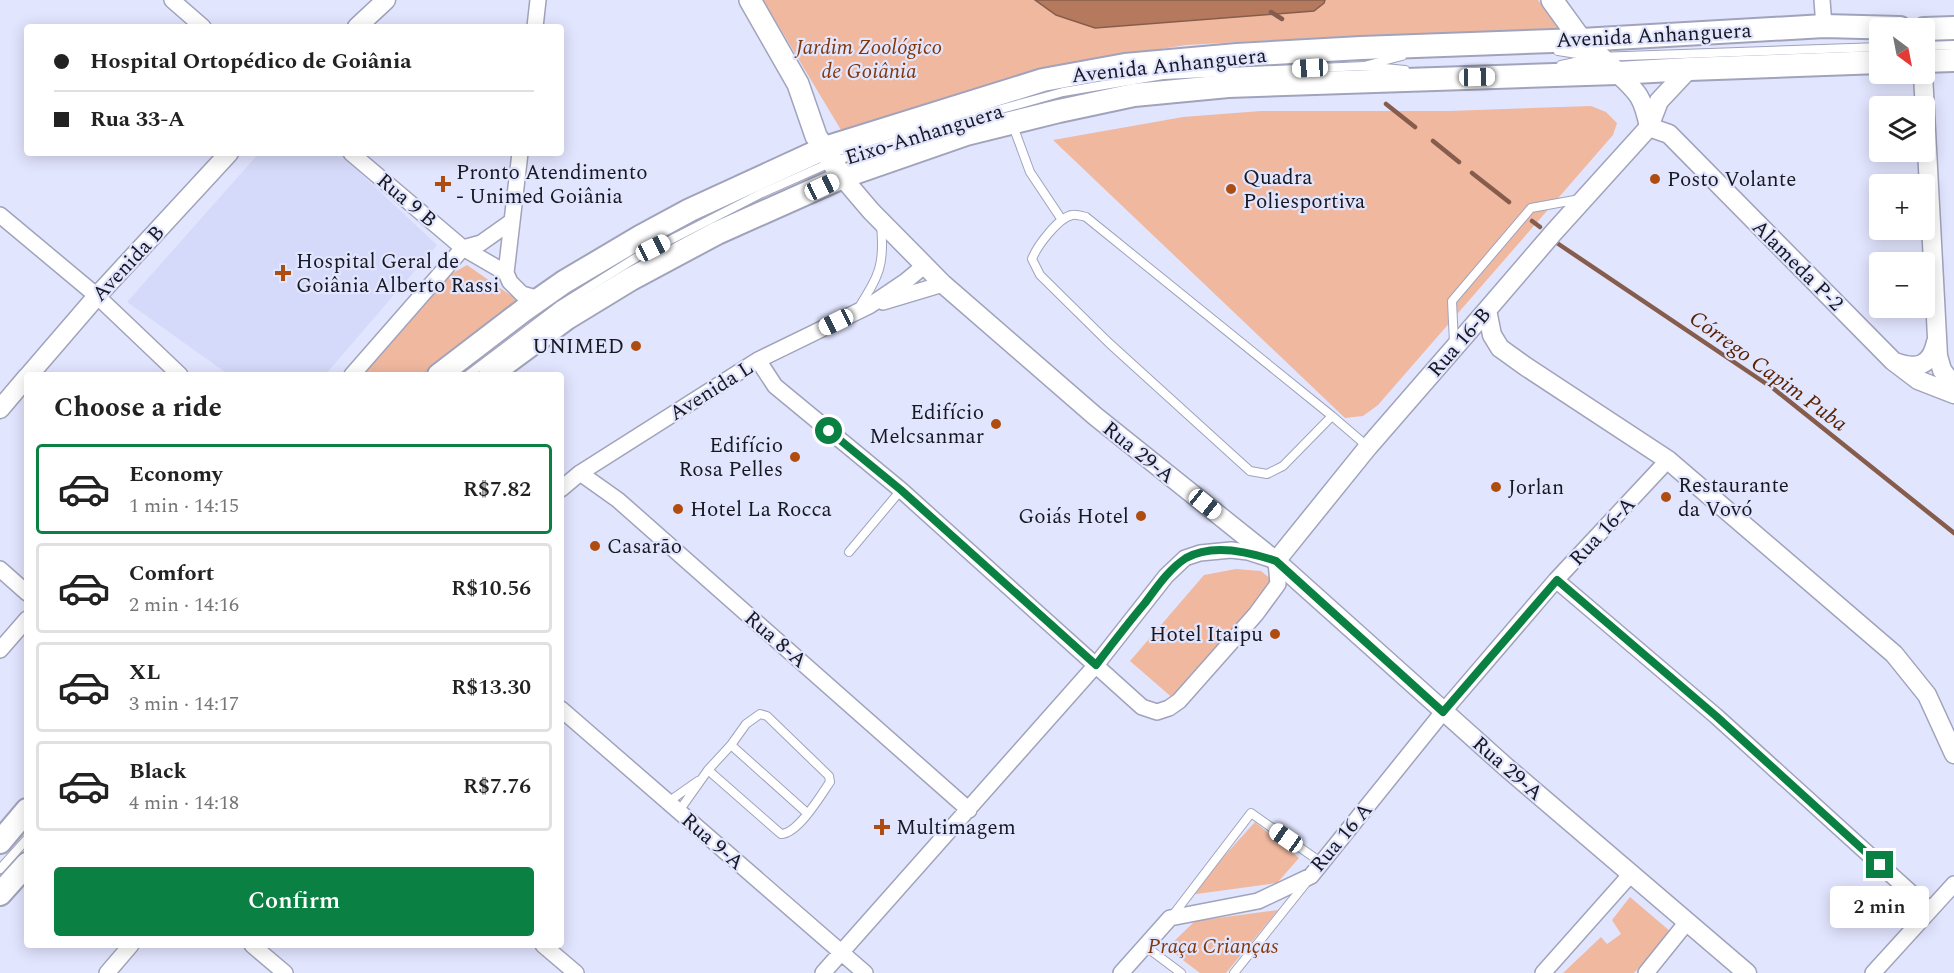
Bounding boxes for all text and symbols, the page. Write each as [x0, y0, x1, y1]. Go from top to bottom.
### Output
street label: Avenida Anhanguera [1555, 15, 1753, 57]
north arrow [1869, 18, 1935, 84]
map controls [1869, 18, 1935, 318]
park label: Jardim Zoológico de Goiânia [794, 32, 942, 88]
street label: Avenida Anhanguera [1070, 40, 1269, 92]
text: Hospital Ortopédico de Goiânia [90, 45, 412, 78]
car [1292, 58, 1328, 78]
car [1459, 68, 1495, 86]
street label: Eixo-Anhanguera [841, 95, 1008, 174]
button: layers [1869, 96, 1935, 162]
text: Rua 33-A [90, 103, 185, 136]
place label: Pronto Atendimento - Unimed Goiânia [456, 157, 648, 213]
place label: Quadra Poliesportiva [1243, 162, 1366, 218]
place label: Posto Volante [1667, 164, 1796, 196]
street label: Rua 9 B [369, 166, 444, 236]
car [802, 171, 842, 203]
marker: Posto Volante [1648, 172, 1662, 186]
button: + [1869, 174, 1935, 240]
marker: Pronto Atendimento - Unimed Goiânia [434, 175, 452, 193]
marker: Quadra Poliesportiva [1224, 182, 1238, 196]
street label: Alameda P-2 [1744, 212, 1851, 319]
street label: Avenida B [85, 218, 173, 309]
car [633, 232, 673, 264]
place label: Hospital Geral de Goiânia Alberto Rassi [296, 246, 500, 302]
button: − [1869, 252, 1935, 318]
marker: Hospital Geral de Goiânia Alberto Rassi [274, 264, 292, 282]
street label: Rua 16-B [1420, 301, 1499, 385]
water label: Córrego Capim Puba [1682, 302, 1854, 440]
car [816, 306, 856, 338]
place label: UNIMED [532, 331, 624, 363]
marker: UNIMED [629, 339, 643, 353]
street label: Avenida L [663, 352, 760, 429]
text: Choose a ride [54, 387, 222, 429]
place label: Edifício Melcsanmar [869, 397, 984, 453]
street label: Rua 29-A [1095, 414, 1182, 492]
route start [815, 417, 842, 444]
marker: Edifício Melcsanmar [989, 417, 1003, 431]
place label: Edifício Rosa Pelles [678, 430, 783, 486]
marker: Edifício Rosa Pelles [788, 450, 802, 464]
text: Economy [129, 458, 222, 491]
icon: car [57, 462, 111, 516]
place label: Restaurante da Vovó [1678, 470, 1789, 526]
place label: Jorlan [1508, 472, 1564, 504]
text: R$7.82 [463, 473, 531, 506]
marker: Jorlan [1489, 480, 1503, 494]
car [1185, 486, 1225, 522]
street label: Rua 16-A [1562, 489, 1644, 574]
marker: Restaurante da Vovó [1659, 490, 1673, 504]
text: 1 min · 14:15 [129, 491, 239, 521]
place label: Hotel La Rocca [690, 494, 833, 526]
place label: Goiás Hotel [1018, 501, 1129, 533]
marker: Hotel La Rocca [671, 502, 685, 516]
marker: Goiás Hotel [1134, 509, 1148, 523]
place label: Casarão [607, 531, 682, 563]
marker: Casarão [588, 539, 602, 553]
text: Comfort [129, 557, 214, 590]
icon: car [57, 561, 111, 615]
text: R$10.56 [451, 572, 531, 605]
text: 2 min · 14:16 [129, 590, 239, 620]
street label: Rua 8-A [737, 603, 814, 676]
place label: Hotel Itaipu [1149, 619, 1263, 651]
marker: Hotel Itaipu [1268, 627, 1282, 641]
text: XL [129, 656, 160, 689]
icon: car [57, 660, 111, 714]
text: R$13.30 [451, 671, 531, 704]
text: 3 min · 14:17 [129, 689, 239, 719]
street label: Rua 29-A [1465, 729, 1550, 809]
text: Black [129, 755, 187, 788]
icon: car [57, 759, 111, 813]
text: R$7.76 [463, 770, 531, 803]
text: 4 min · 14:18 [129, 788, 239, 818]
street label: Rua 16 A [1303, 795, 1381, 880]
street label: Rua 9-A [674, 805, 751, 878]
place label: Multimagem [896, 812, 1016, 844]
marker: Multimagem [873, 818, 891, 836]
car [1266, 820, 1306, 856]
route end [1866, 851, 1893, 878]
button: Confirm [54, 867, 534, 936]
callout: 2 min [1830, 886, 1930, 928]
text: 2 min [1854, 892, 1905, 922]
park label: Praça Crianças [1148, 931, 1279, 963]

